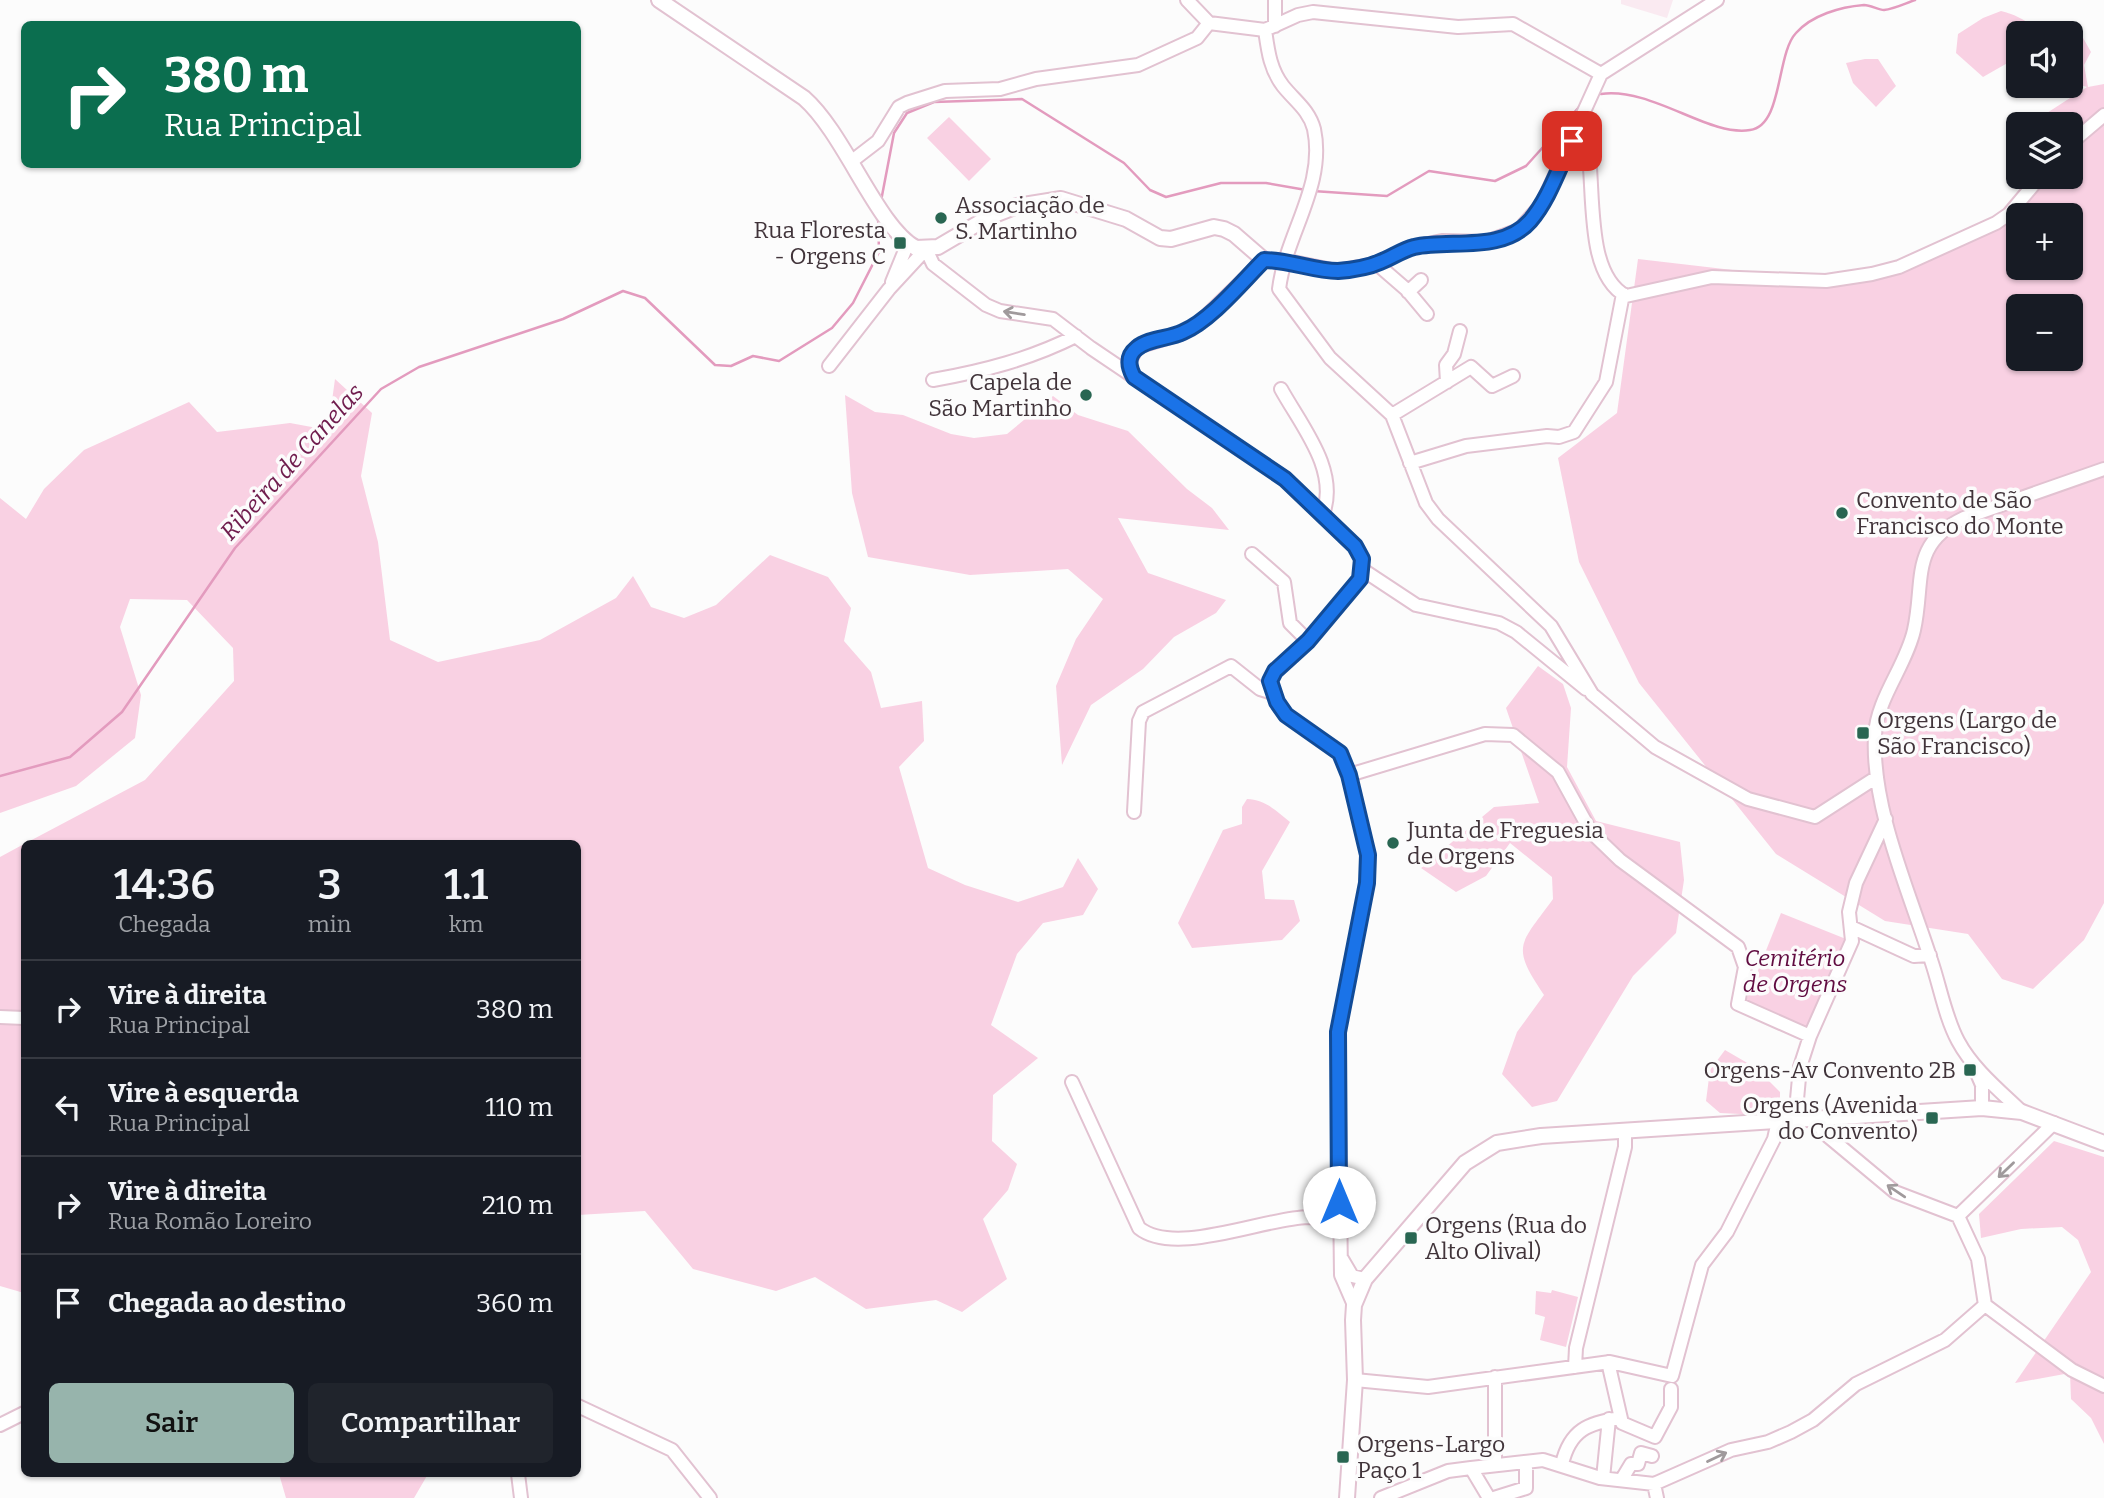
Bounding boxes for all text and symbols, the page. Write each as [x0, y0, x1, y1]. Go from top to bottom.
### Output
map controls [2006, 21, 2083, 371]
button: sound [2006, 21, 2083, 98]
text: 380 m [164, 46, 308, 105]
icon: right [49, 49, 140, 140]
text: Rua Principal [164, 106, 362, 144]
pin [1542, 111, 1602, 171]
button: layers [2006, 112, 2083, 189]
icon: arrive [1553, 122, 1591, 160]
place label: Associação de S. Martinho [955, 191, 1105, 245]
button: + [2006, 203, 2083, 280]
marker: Associação de S. Martinho [933, 210, 949, 226]
place label: Rua Floresta - Orgens C [753, 216, 886, 270]
marker: Rua Floresta - Orgens C [892, 235, 908, 251]
button: − [2006, 294, 2083, 371]
one-way arrow [1003, 306, 1026, 319]
place label: Capela de São Martinho [928, 368, 1072, 422]
water label: Ribeira de Canelas [215, 378, 369, 546]
marker: Capela de São Martinho [1078, 387, 1094, 403]
place label: Convento de São Francisco do Monte [1856, 486, 2064, 540]
marker: Convento de São Francisco do Monte [1834, 505, 1850, 521]
place label: Orgens (Largo de São Francisco) [1877, 706, 2057, 760]
marker: Orgens (Largo de São Francisco) [1855, 725, 1871, 741]
place label: Junta de Freguesia de Orgens [1406, 816, 1604, 870]
marker: Junta de Freguesia de Orgens [1385, 835, 1401, 851]
text: 14:36 [114, 860, 215, 910]
text: 3 [317, 860, 342, 910]
text: 1.1 [444, 860, 488, 910]
text: Chegada [118, 910, 211, 938]
text: min [308, 910, 351, 938]
text: km [449, 910, 483, 938]
park label: Cemitério de Orgens [1743, 944, 1847, 998]
text: Vire à direita [108, 980, 267, 1011]
icon: right [49, 990, 87, 1028]
text: 380 m [476, 994, 553, 1025]
text: Rua Principal [108, 1011, 250, 1039]
place label: Orgens-Av Convento 2B [1704, 1056, 1956, 1084]
marker: Orgens-Av Convento 2B [1962, 1062, 1978, 1078]
text: Vire à esquerda [108, 1078, 299, 1109]
icon: left [49, 1088, 87, 1126]
place label: Orgens (Avenida do Convento) [1742, 1091, 1918, 1145]
text: 110 m [485, 1092, 553, 1123]
text: Rua Principal [108, 1109, 250, 1137]
marker: Orgens (Avenida do Convento) [1924, 1110, 1940, 1126]
one-way arrow [1998, 1161, 2015, 1178]
position arrow [1302, 1165, 1376, 1239]
text: Vire à direita [108, 1176, 267, 1207]
one-way arrow [1886, 1184, 1906, 1198]
icon: right [49, 1186, 87, 1224]
text: 210 m [482, 1190, 553, 1221]
text: Rua Romão Loreiro [108, 1207, 312, 1235]
place label: Orgens (Rua do Alto Olival) [1425, 1211, 1587, 1265]
marker: Orgens (Rua do Alto Olival) [1403, 1230, 1419, 1246]
icon: arrive [49, 1284, 87, 1322]
text: Chegada ao destino [108, 1288, 346, 1319]
text: 360 m [476, 1288, 553, 1319]
button: Sair [49, 1383, 294, 1463]
button: Compartilhar [308, 1383, 553, 1463]
place label: Orgens-Largo Paço 1 [1357, 1430, 1505, 1484]
marker: Orgens-Largo Paço 1 [1335, 1449, 1351, 1465]
one-way arrow [1706, 1449, 1727, 1462]

